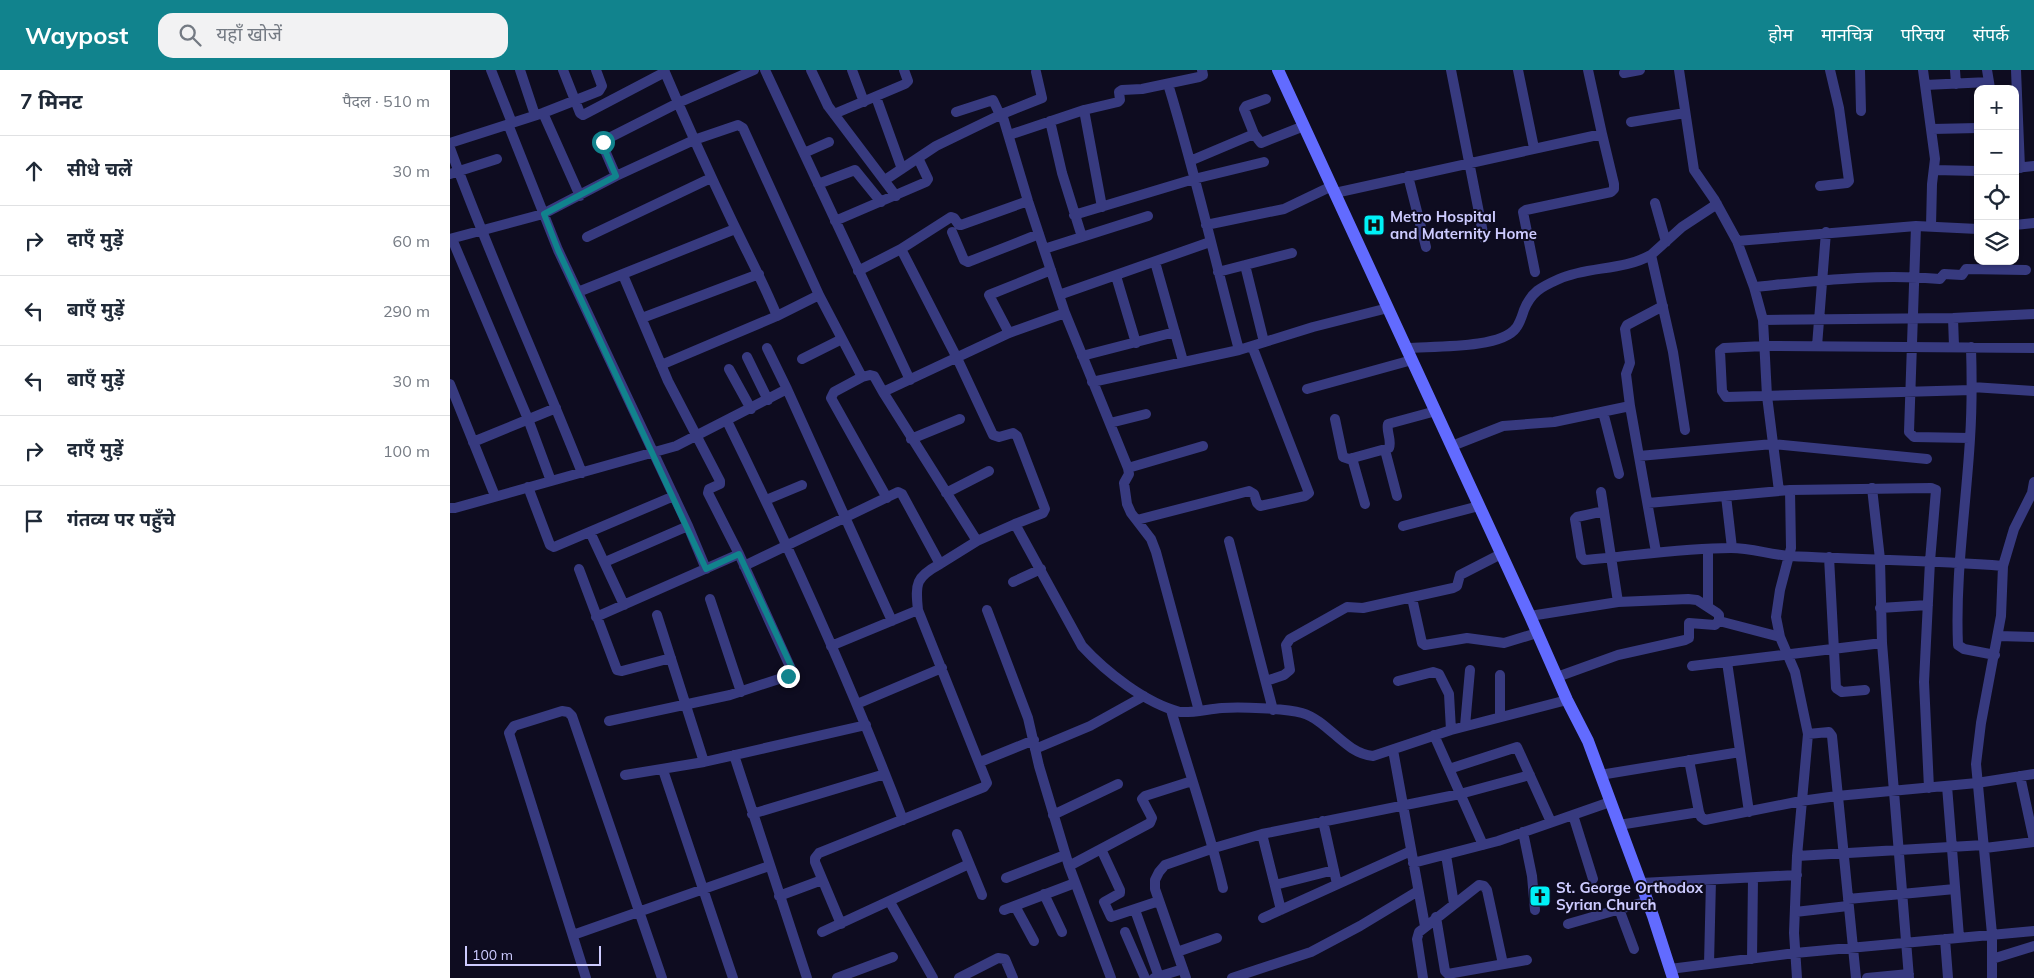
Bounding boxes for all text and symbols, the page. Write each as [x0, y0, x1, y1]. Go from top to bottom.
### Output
search box [158, 13, 508, 58]
text: Waypost [25, 20, 128, 50]
icon: search [176, 21, 204, 49]
text: यहाँ खोजें [216, 22, 282, 46]
text: होम [1768, 23, 1793, 46]
text: मानचित्र [1821, 23, 1873, 46]
text: परिचय [1901, 23, 1945, 46]
text: संपर्क [1973, 23, 2009, 46]
map controls [1974, 85, 2019, 265]
button: + [1974, 85, 2019, 130]
text: 7 मिनट [20, 88, 82, 114]
text: पैदल · 510 m [342, 91, 430, 111]
button: − [1974, 130, 2019, 175]
route start [592, 131, 615, 154]
icon: ahead [20, 157, 48, 185]
text: सीधे चलें [67, 157, 132, 181]
text: 30 m [393, 161, 430, 181]
button: locate [1974, 175, 2019, 220]
place label: Metro Hospital and Maternity Home [1390, 207, 1537, 243]
hospital icon: Metro Hospital and Maternity Home [1362, 213, 1386, 237]
button: layers [1974, 220, 2019, 265]
icon: right [20, 227, 48, 255]
text: दाएँ मुड़ें [67, 227, 123, 251]
text: 60 m [393, 231, 430, 251]
icon: left [20, 297, 48, 325]
text: बाएँ मुड़ें [67, 297, 124, 321]
text: 290 m [383, 301, 430, 321]
icon: left [20, 367, 48, 395]
text: बाएँ मुड़ें [67, 367, 124, 391]
text: 30 m [393, 371, 430, 391]
icon: right [20, 437, 48, 465]
text: दाएँ मुड़ें [67, 437, 123, 461]
text: 100 m [383, 441, 430, 461]
icon: arrive [20, 507, 48, 535]
text: गंतव्य पर पहुँचे [67, 507, 175, 531]
route end [777, 665, 800, 688]
place label: St. George Orthodox Syrian Church [1556, 878, 1704, 914]
church icon: St. George Orthodox Syrian Church [1528, 884, 1552, 908]
scale bar [465, 943, 601, 966]
text: 100 m [472, 946, 513, 964]

